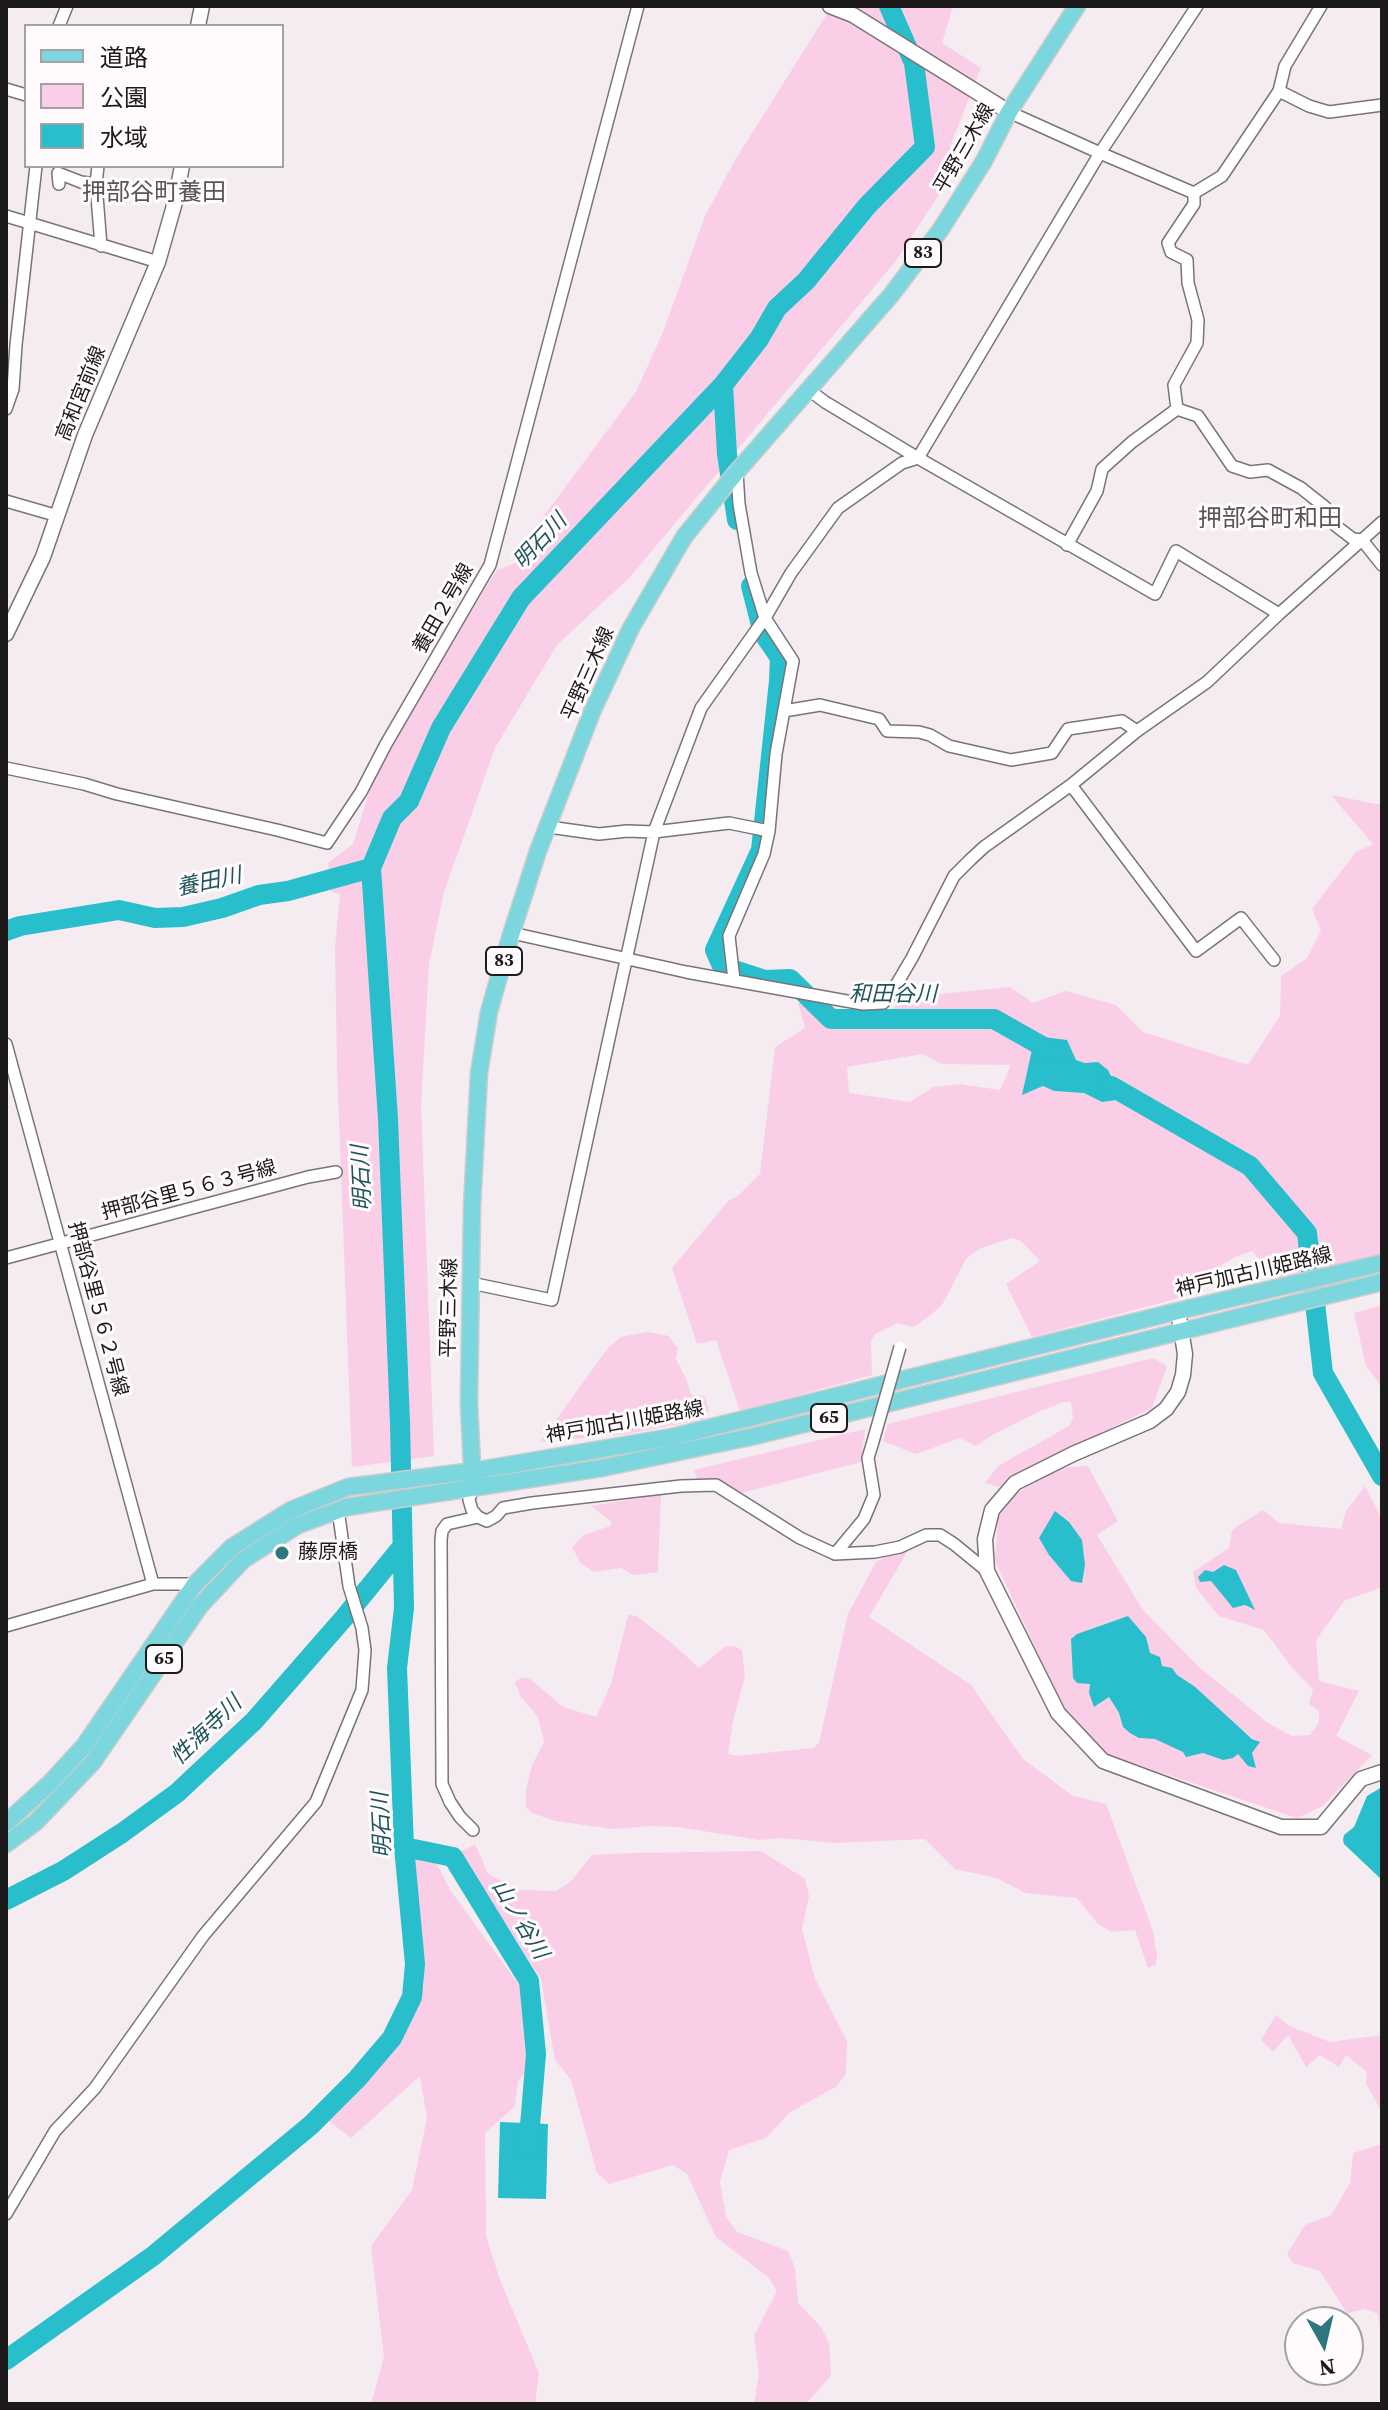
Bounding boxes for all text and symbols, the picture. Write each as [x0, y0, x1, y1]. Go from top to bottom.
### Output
legend [24, 24, 284, 168]
text: 道路 [100, 41, 148, 74]
text: 公園 [100, 81, 148, 114]
street label: 平野三木線 [930, 100, 1000, 198]
text: 水域 [100, 121, 148, 154]
district label: 押部谷町養田 [82, 180, 226, 208]
road number: 83 [905, 239, 941, 267]
street label: 高和宮前線 [52, 343, 112, 445]
district label: 押部谷町和田 [1198, 506, 1342, 534]
water label: 明石川 [509, 509, 573, 575]
street label: 養田２号線 [409, 560, 479, 658]
street label: 平野三木線 [558, 623, 620, 725]
water label: 養田川 [174, 863, 244, 903]
road number: 83 [486, 947, 522, 975]
water label: 和田谷川 [849, 982, 937, 1008]
water label: 明石川 [348, 1144, 378, 1212]
street label: 押部谷里５６３号線 [99, 1156, 279, 1226]
street label: 押部谷里５６２号線 [62, 1219, 132, 1399]
street label: 神戸加古川姫路線 [1173, 1243, 1335, 1303]
street label: 平野三木線 [437, 1258, 463, 1358]
street label: 神戸加古川姫路線 [544, 1397, 706, 1449]
road number: 65 [811, 1404, 847, 1432]
place label: 藤原橋 [298, 1541, 358, 1565]
marker: 藤原橋 [273, 1544, 291, 1562]
road number: 65 [146, 1645, 182, 1673]
water label: 性海寺川 [166, 1691, 248, 1771]
water label: 明石川 [368, 1791, 398, 1859]
water label: 山ノ谷川 [485, 1875, 553, 1965]
north arrow [1284, 2306, 1364, 2386]
text: N [1317, 2352, 1337, 2384]

